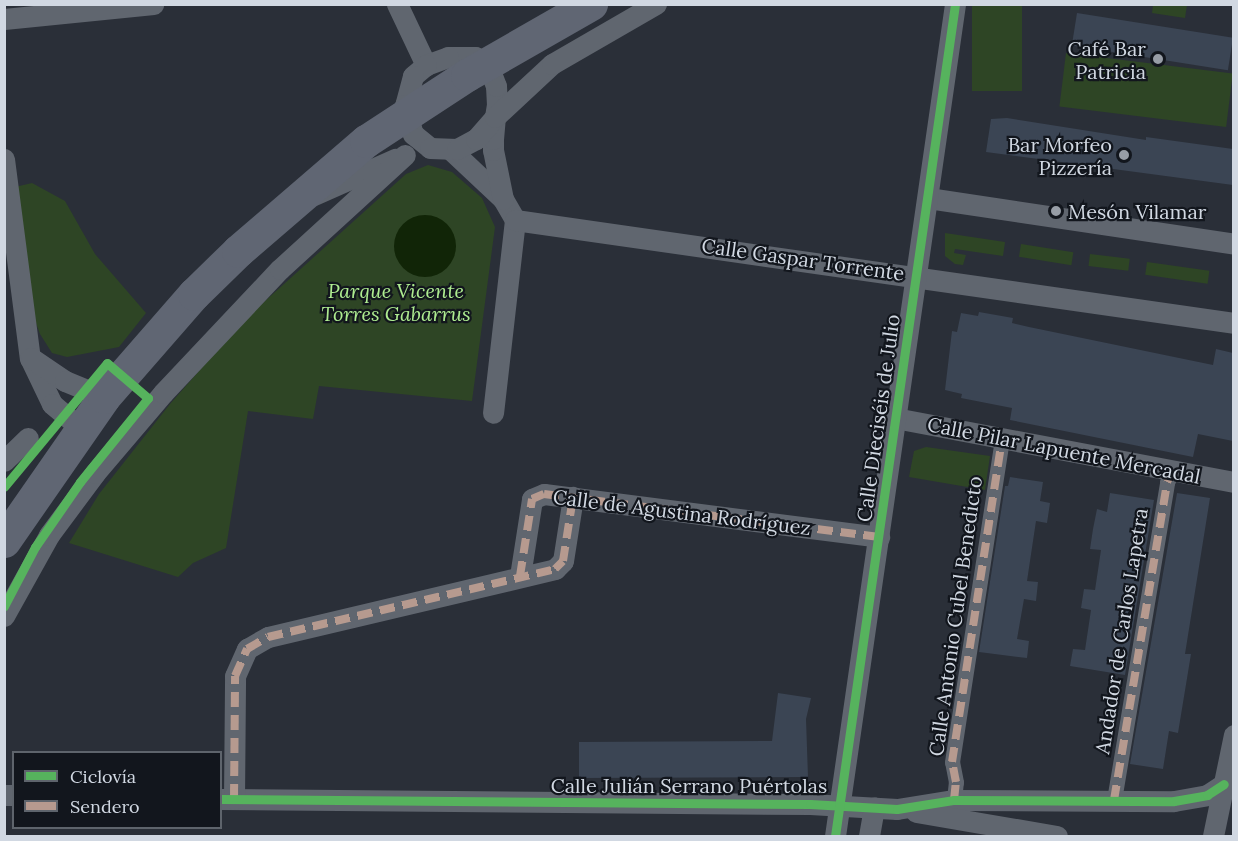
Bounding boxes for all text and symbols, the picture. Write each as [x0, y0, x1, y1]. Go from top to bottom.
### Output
place label: Café Bar Patricia [1068, 36, 1146, 83]
marker: Café Bar Patricia [1151, 52, 1165, 66]
place label: Bar Morfeo Pizzería [1008, 132, 1112, 179]
marker: Bar Morfeo Pizzería [1117, 148, 1131, 162]
place label: Mesón Vilamar [1068, 199, 1206, 223]
marker: Mesón Vilamar [1049, 204, 1063, 218]
street label: Calle Gaspar Torrente [700, 233, 906, 285]
park label: Parque Vicente Torres Gabarrus [321, 279, 471, 326]
street label: Calle Dieciséis de Julio [852, 313, 904, 523]
street label: Calle Pilar Lapuente Mercadal [925, 412, 1203, 488]
street label: Calle Antonio Cubel Benedicto [923, 474, 987, 758]
street label: Calle de Agustina Rodríguez [552, 484, 812, 540]
street label: Andador de Carlos Lapetra [1090, 506, 1152, 756]
legend [12, 751, 222, 829]
text: Ciclovía [70, 765, 136, 788]
street label: Calle Julián Serrano Puértolas [551, 773, 827, 797]
text: Sendero [70, 795, 140, 818]

